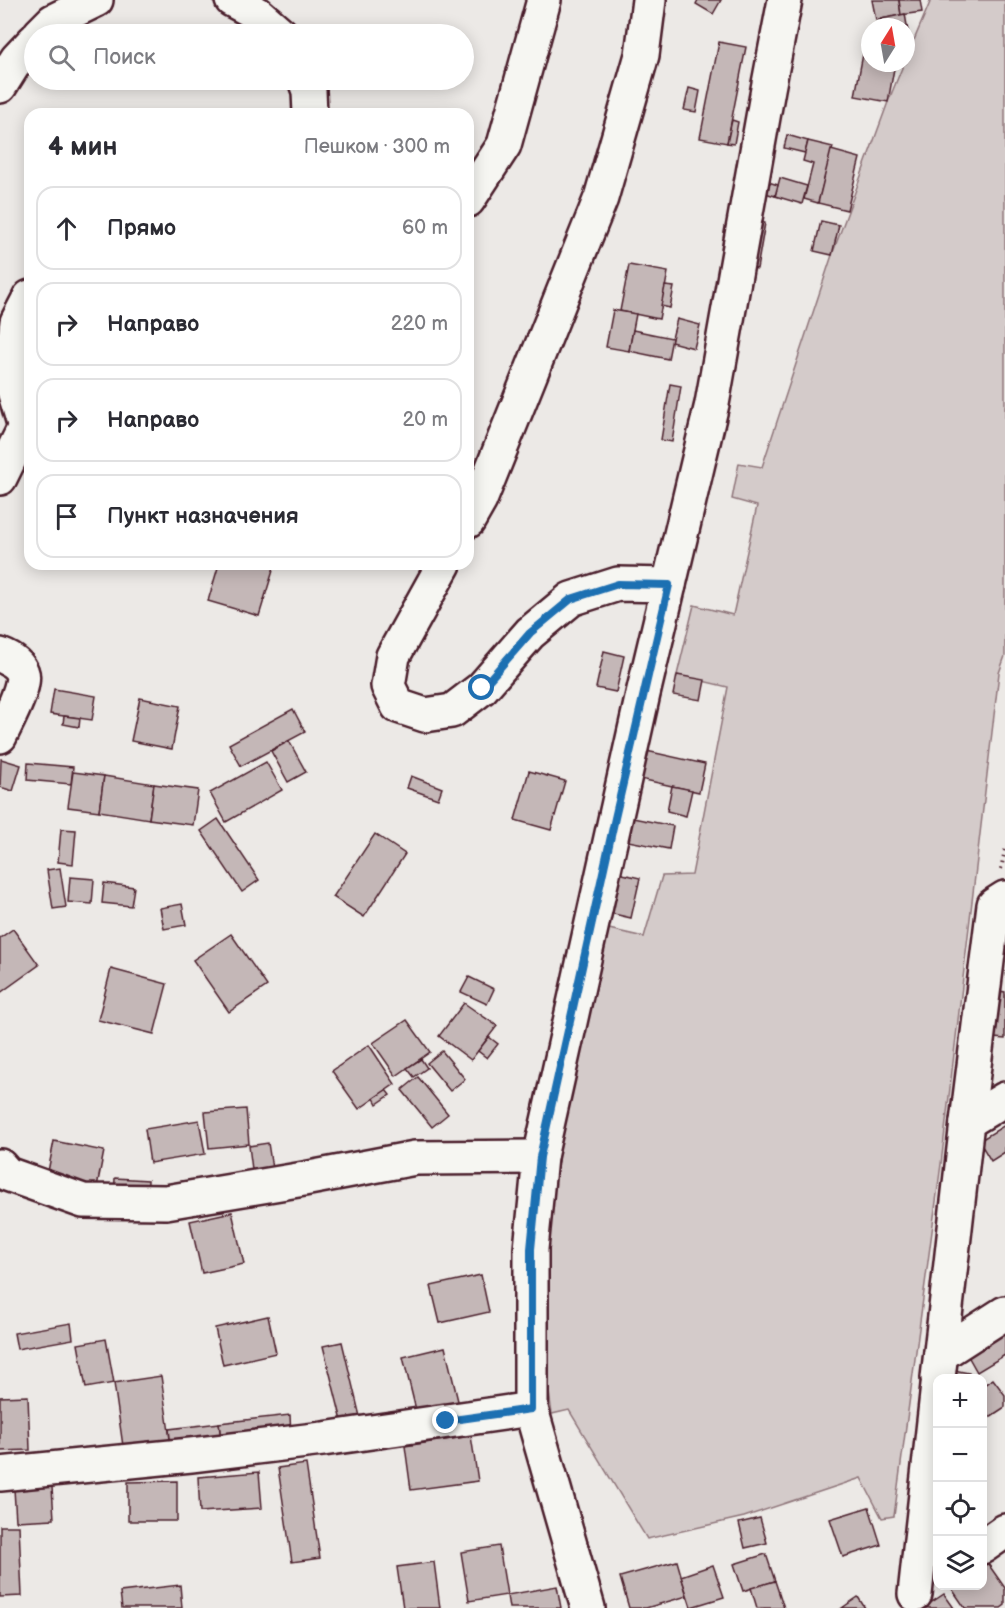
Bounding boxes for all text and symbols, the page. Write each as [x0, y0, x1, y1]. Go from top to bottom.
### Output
north arrow [861, 18, 915, 72]
search box [24, 24, 474, 90]
icon: search [45, 41, 78, 74]
text: Поиск [93, 44, 156, 71]
text: 4 мин [48, 132, 117, 163]
text: Пешком · 300 m [304, 135, 450, 159]
icon: ahead [50, 212, 83, 245]
text: Прямо [107, 215, 176, 242]
text: 60 m [402, 216, 448, 240]
icon: right [50, 308, 83, 341]
text: Направо [107, 311, 199, 338]
text: 220 m [391, 312, 448, 336]
icon: right [50, 404, 83, 437]
text: Направо [107, 407, 199, 434]
text: 20 m [403, 408, 448, 432]
icon: arrive [50, 500, 83, 533]
text: Пункт назначения [107, 503, 299, 530]
route start [468, 674, 494, 700]
map controls [933, 1374, 987, 1590]
button: + [933, 1374, 987, 1428]
route end [432, 1407, 458, 1433]
button: − [933, 1428, 987, 1482]
button: locate [933, 1482, 987, 1536]
button: layers [933, 1536, 987, 1590]

